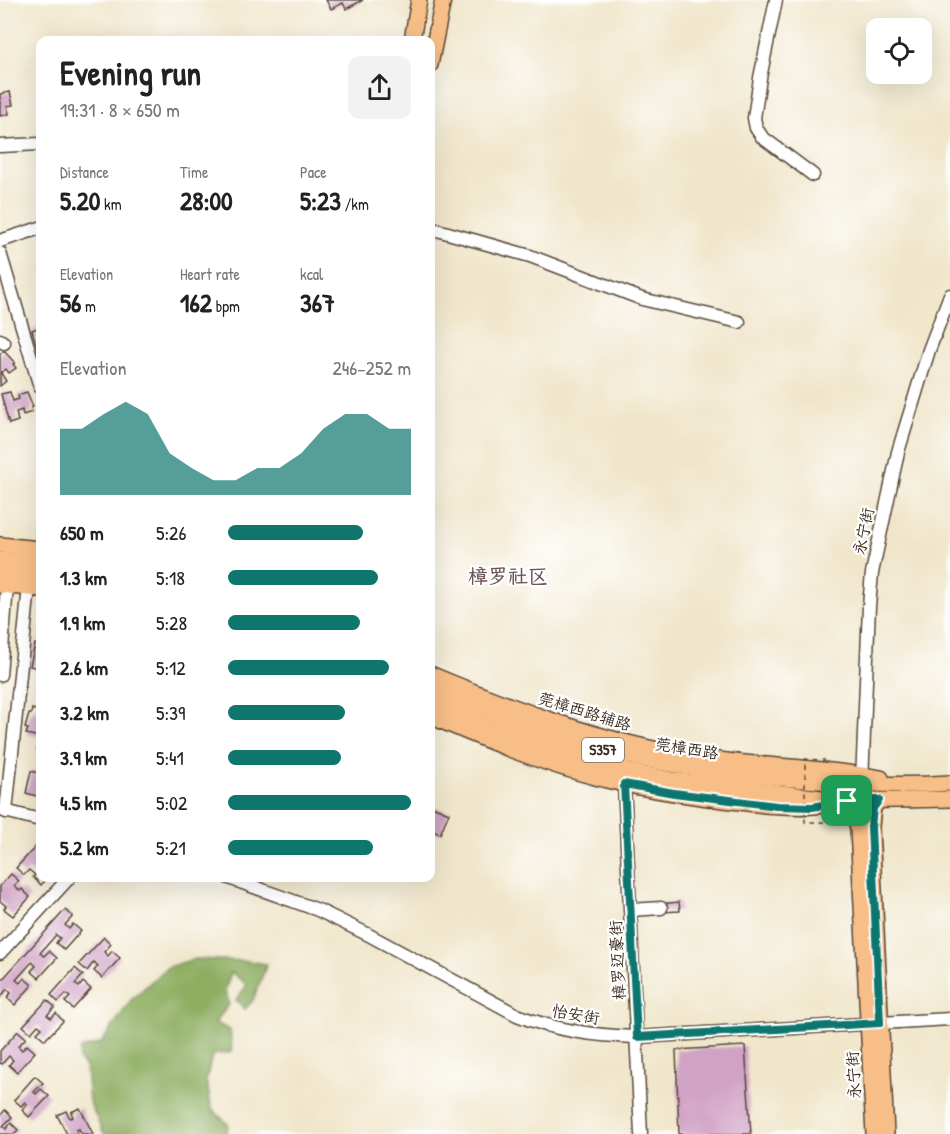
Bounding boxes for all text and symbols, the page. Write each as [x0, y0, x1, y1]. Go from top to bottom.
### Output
map controls [866, 18, 932, 84]
button: locate [866, 18, 932, 84]
text: Evening run [60, 51, 201, 95]
button: share [348, 56, 411, 119]
text: 19:31 · 8 × 650 m [60, 96, 180, 123]
text: Distance [60, 161, 109, 183]
text: Time [180, 161, 208, 183]
text: Pace [300, 161, 327, 183]
text: 5.20 [60, 183, 100, 218]
text: 28:00 [180, 183, 233, 218]
text: 5:23 [300, 183, 341, 218]
text: km [100, 193, 122, 215]
text: /km [341, 193, 369, 215]
text: Elevation [60, 263, 113, 285]
text: Heart rate [180, 263, 240, 285]
text: kcal [300, 263, 323, 285]
text: 56 [60, 285, 81, 320]
text: 162 [180, 285, 212, 320]
text: 367 [300, 285, 335, 320]
text: m [81, 295, 96, 317]
text: bpm [212, 295, 240, 317]
text: Elevation [60, 354, 126, 381]
text: 246–252 m [332, 354, 411, 381]
street label: 永宁街 [847, 505, 879, 557]
text: 650 m [60, 519, 104, 546]
text: 5:26 [156, 519, 186, 546]
district label: 樟罗社区 [468, 562, 548, 589]
text: 1.3 km [60, 564, 107, 591]
text: 5:18 [156, 564, 185, 591]
text: 1.9 km [60, 609, 105, 636]
text: 5:28 [156, 609, 187, 636]
text: 2.6 km [60, 654, 108, 681]
text: 5:12 [156, 654, 186, 681]
street label: 莞樟西路辅路 [536, 686, 634, 736]
text: 3.2 km [60, 699, 109, 726]
text: 5:39 [156, 699, 185, 726]
street label: 莞樟西路 [654, 732, 720, 764]
road number: S357 [582, 738, 624, 762]
text: 3.9 km [60, 744, 107, 771]
text: 5:41 [156, 744, 184, 771]
pin [821, 775, 872, 826]
icon: arrive [830, 784, 863, 817]
text: 4.5 km [60, 789, 107, 816]
text: 5:02 [156, 789, 187, 816]
text: 5.2 km [60, 834, 109, 861]
text: 5:21 [156, 834, 186, 861]
street label: 樟罗迈豪街 [604, 919, 630, 1001]
street label: 怡安街 [550, 999, 602, 1029]
street label: 永宁街 [841, 1050, 865, 1100]

